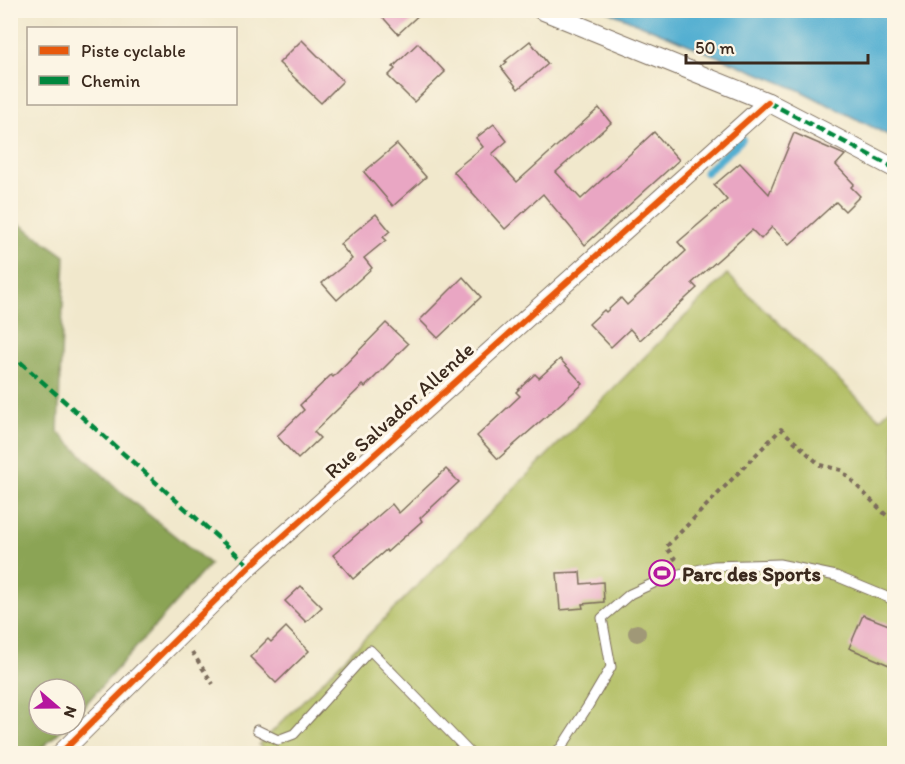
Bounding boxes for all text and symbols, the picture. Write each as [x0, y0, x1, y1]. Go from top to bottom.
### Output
legend [27, 27, 237, 105]
scale bar [686, 27, 868, 65]
text: 50 m [695, 37, 735, 59]
text: Piste cyclable [81, 40, 186, 62]
text: Chemin [81, 70, 140, 92]
street label: Rue Salvador Allende [319, 336, 479, 484]
sports icon: Parc des Sports [647, 558, 677, 588]
place label: Parc des Sports [682, 561, 821, 587]
north arrow [27, 677, 87, 737]
text: N [60, 704, 81, 720]

